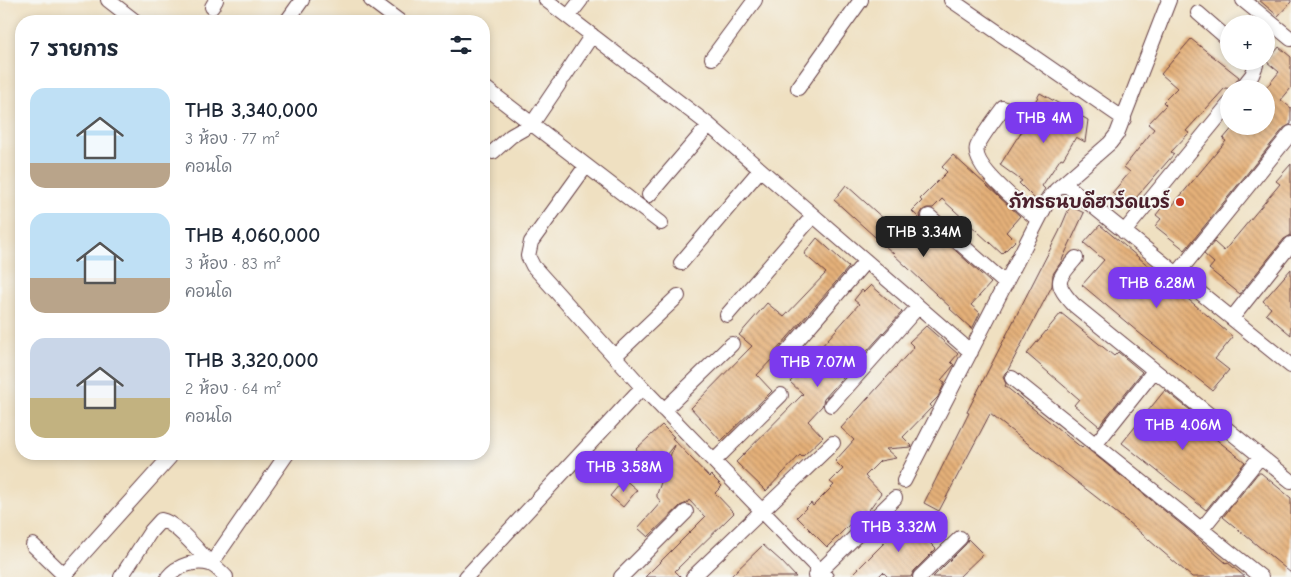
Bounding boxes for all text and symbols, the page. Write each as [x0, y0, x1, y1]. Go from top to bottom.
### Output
map controls [1220, 15, 1275, 135]
button: + [1220, 15, 1275, 70]
icon: filters [447, 31, 475, 59]
text: 7 รายการ [30, 37, 119, 61]
button: − [1220, 80, 1275, 135]
text: THB 3,340,000 [185, 98, 318, 122]
pin: THB 4M [1003, 102, 1085, 144]
icon: home [70, 108, 130, 168]
text: THB 4M [1016, 109, 1072, 127]
text: 3 ห้อง · 77 m² [185, 130, 279, 148]
text: คอนโด [185, 158, 232, 176]
place label: ภัทรธนบดีฮาร์ดแวร์ [1009, 189, 1170, 213]
marker: ภัทรธนบดีฮาร์ดแวร์ [1174, 196, 1186, 208]
pin: THB 3.34M [867, 216, 981, 258]
text: THB 4,060,000 [185, 223, 320, 247]
text: THB 3.34M [887, 223, 961, 241]
icon: home [70, 233, 130, 293]
text: 3 ห้อง · 83 m² [185, 255, 280, 273]
pin: THB 6.28M [1100, 266, 1214, 309]
text: THB 6.28M [1119, 274, 1195, 292]
text: คอนโด [185, 283, 232, 301]
pin: THB 7.07M [761, 346, 875, 388]
text: THB 3,320,000 [185, 348, 319, 372]
text: THB 7.07M [781, 353, 855, 371]
icon: home [70, 358, 130, 418]
text: 2 ห้อง · 64 m² [185, 380, 281, 398]
text: คอนโด [185, 408, 232, 426]
pin: THB 4.06M [1126, 408, 1240, 451]
text: THB 4.06M [1145, 416, 1221, 434]
pin: THB 3.58M [567, 450, 681, 493]
text: THB 3.58M [586, 458, 662, 476]
pin: THB 3.32M [842, 510, 956, 553]
text: THB 3.32M [862, 518, 936, 536]

